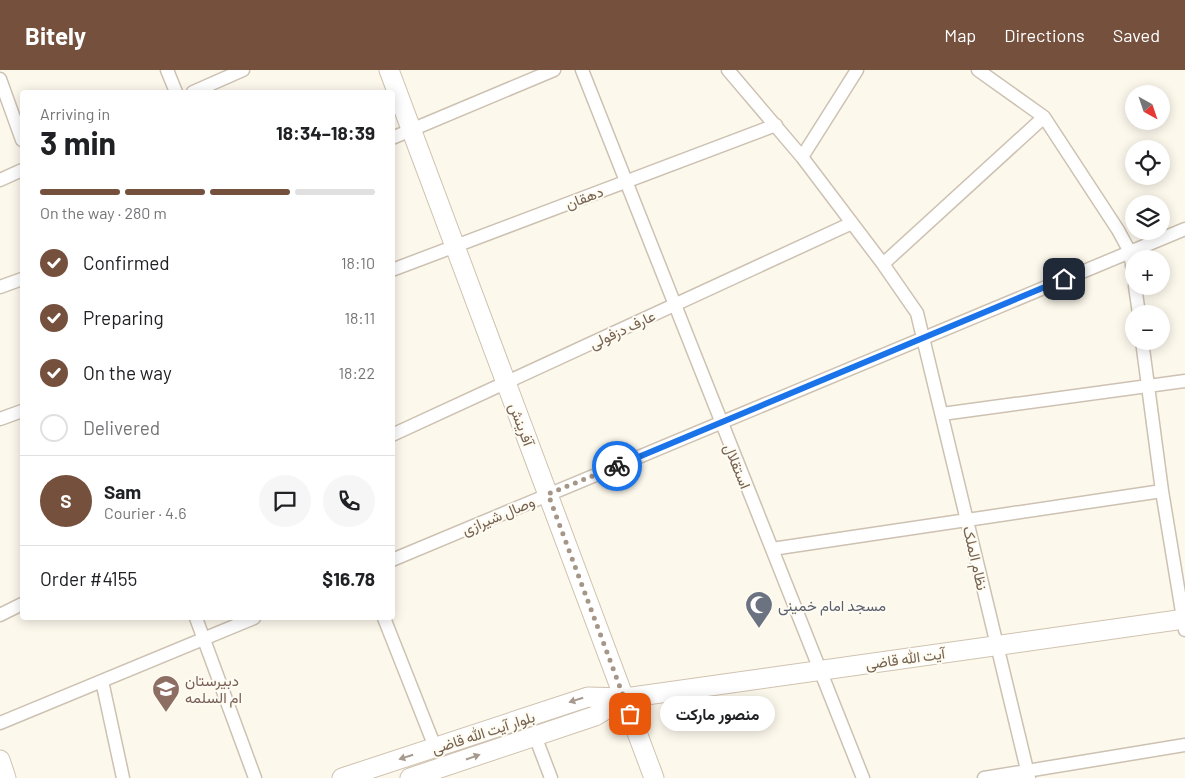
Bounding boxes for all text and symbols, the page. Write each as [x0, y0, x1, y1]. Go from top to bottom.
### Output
text: Bitely [25, 21, 86, 50]
text: Map [944, 24, 976, 46]
text: Directions [1004, 24, 1085, 46]
text: Saved [1113, 24, 1160, 46]
north arrow [1125, 85, 1170, 130]
map controls [1125, 85, 1170, 350]
text: Arriving in [40, 104, 110, 123]
text: 18:34–18:39 [276, 121, 375, 144]
text: 3 min [40, 123, 116, 161]
button: locate [1125, 140, 1170, 185]
street label: دهقان [563, 182, 606, 213]
button: layers [1125, 195, 1170, 240]
text: On the way · 280 m [40, 203, 167, 222]
icon: check [40, 249, 68, 277]
button: + [1125, 250, 1170, 295]
text: Confirmed [83, 251, 170, 274]
text: 18:10 [341, 253, 375, 272]
pin [1043, 258, 1085, 300]
icon: home [1050, 265, 1078, 293]
icon: check [40, 304, 68, 332]
button: − [1125, 305, 1170, 350]
text: Preparing [83, 306, 164, 329]
street label: عارف دزفولی [586, 306, 659, 354]
text: 18:11 [344, 308, 375, 327]
icon: check [40, 359, 68, 387]
text: On the way [83, 361, 172, 384]
text: 18:22 [338, 363, 375, 382]
street label: آفرینش [504, 400, 539, 450]
text: Delivered [83, 416, 160, 439]
courier [592, 441, 642, 491]
street label: استقلال [720, 441, 755, 492]
icon: bike [603, 452, 631, 480]
button: chat [259, 475, 311, 527]
button: phone [323, 475, 375, 527]
text: Sam [104, 480, 141, 503]
text: S [60, 489, 72, 512]
street label: وصال شیرازی [459, 492, 538, 540]
text: Courier · 4.6 [104, 503, 187, 522]
street label: نظام الملک [958, 524, 992, 592]
text: Order #4155 [40, 567, 137, 590]
text: $16.78 [322, 567, 375, 590]
mosque icon: مسجد امام خمینی [744, 590, 774, 629]
place label: مسجد امام خمینی [778, 596, 886, 616]
street label: آیت الله قاضی [864, 643, 948, 674]
place label: دبیرستان ام السلمه [185, 671, 242, 708]
school or university icon: دبیرستان ام السلمه [151, 674, 181, 713]
pin [609, 693, 651, 735]
callout: منصور مارکت [660, 696, 775, 732]
one-way arrow [569, 697, 584, 705]
icon: bag [616, 700, 644, 728]
text: منصور مارکت [676, 704, 759, 723]
street label: بلوار آیت الله قاضی [429, 707, 538, 759]
one-way arrow [466, 753, 481, 761]
one-way arrow [398, 754, 413, 761]

